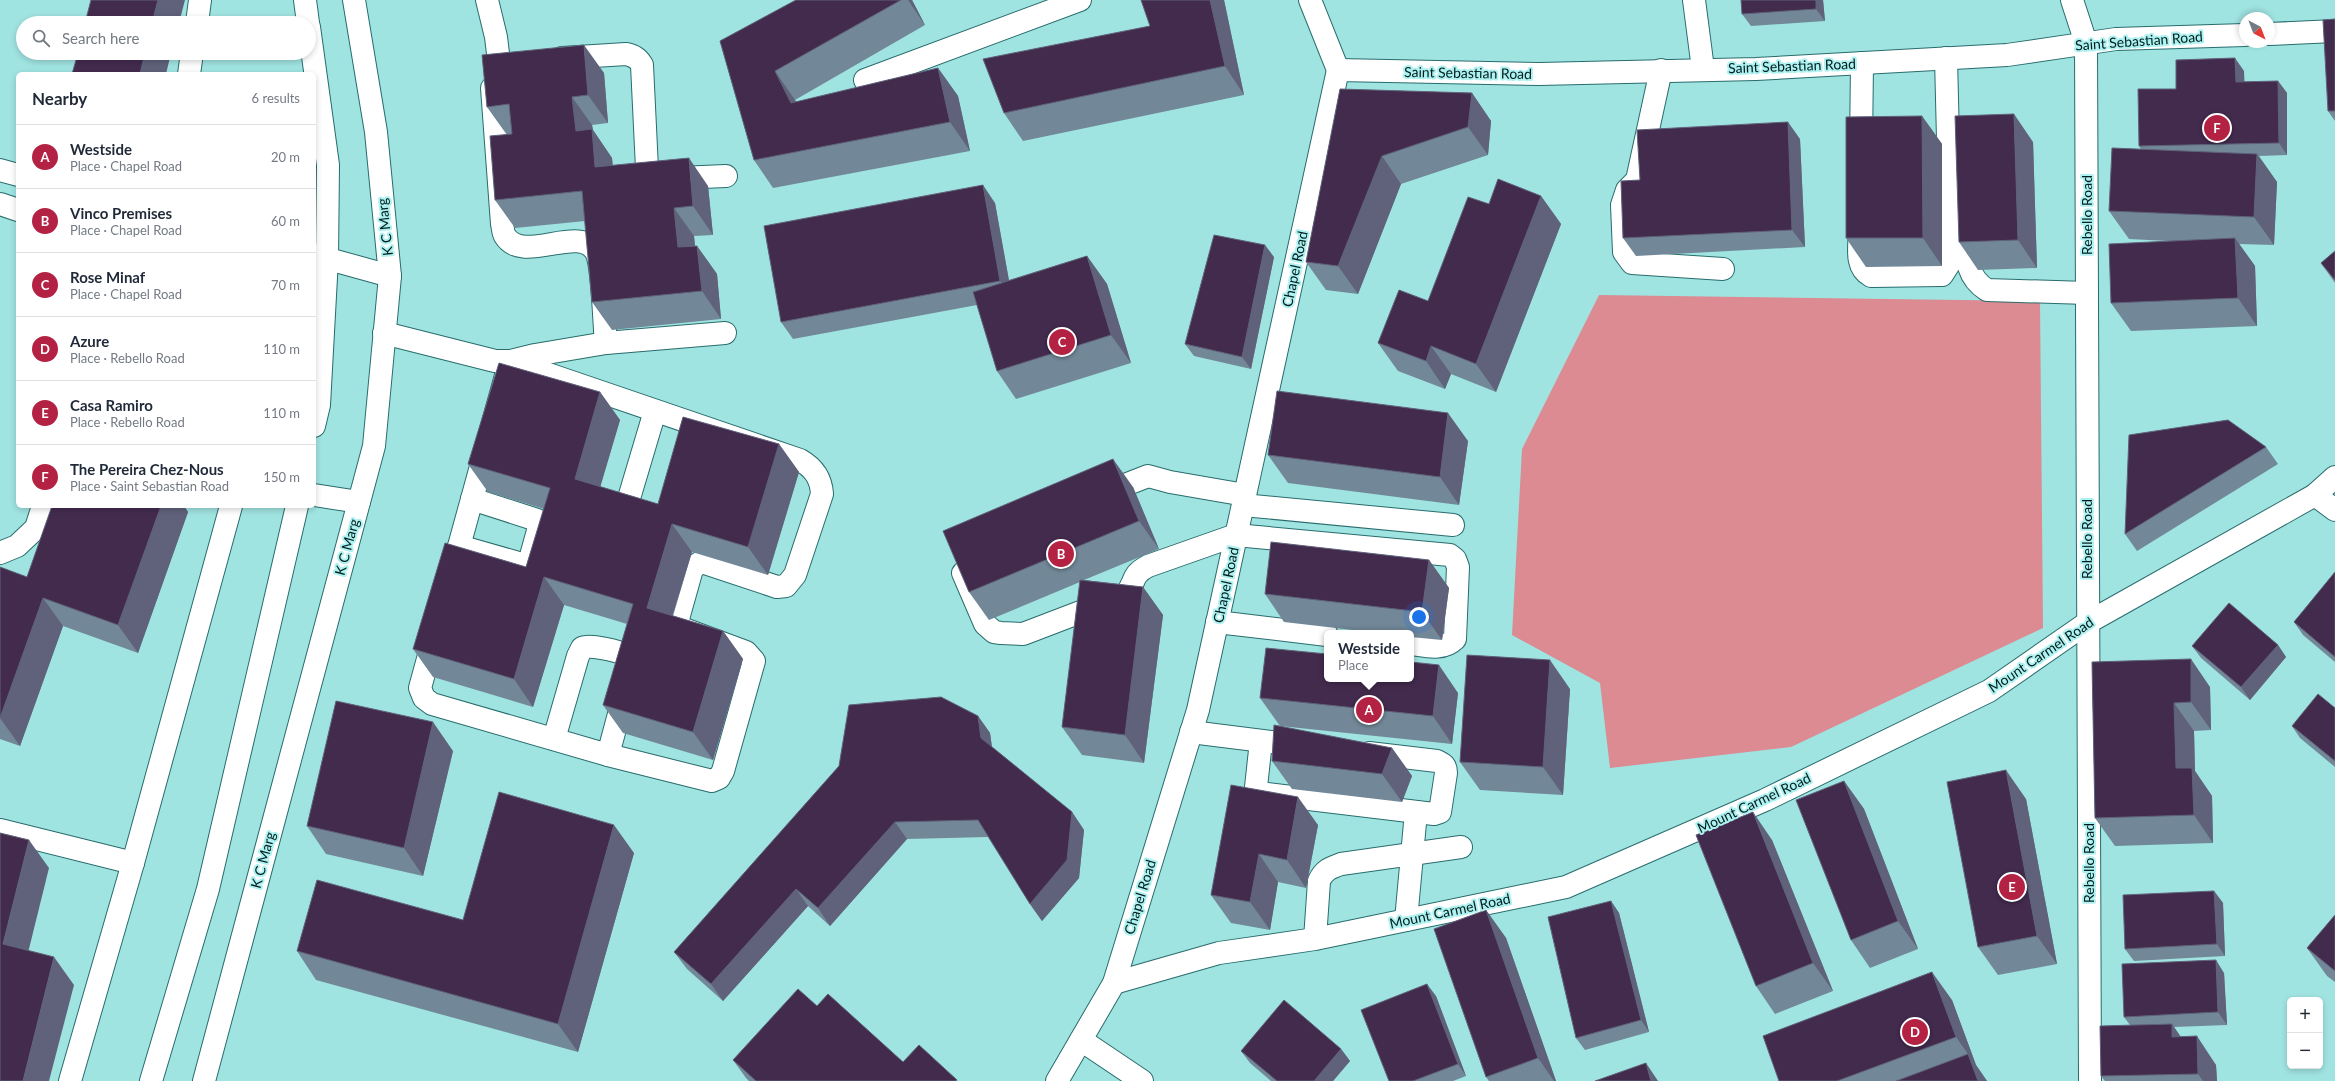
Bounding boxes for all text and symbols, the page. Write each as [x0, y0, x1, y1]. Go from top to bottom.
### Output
north arrow [2239, 12, 2275, 48]
search box [16, 16, 316, 60]
icon: search [30, 27, 52, 49]
street label: Saint Sebastian Road [2075, 28, 2203, 53]
text: Search here [62, 29, 139, 47]
street label: Saint Sebastian Road [1728, 55, 1856, 76]
street label: Saint Sebastian Road [1404, 63, 1532, 82]
text: Nearby [32, 88, 87, 109]
text: 6 results [252, 90, 300, 106]
pin: F [2204, 113, 2230, 143]
text: Westside [70, 140, 132, 158]
text: A [40, 149, 50, 165]
text: 20 m [271, 149, 300, 165]
text: Place · Chapel Road [70, 158, 182, 174]
street label: Rebello Road [2078, 175, 2095, 255]
street label: K C Marg [373, 197, 396, 257]
text: Vinco Premises [70, 204, 172, 222]
text: B [41, 213, 49, 229]
text: 60 m [271, 213, 300, 229]
text: Place · Chapel Road [70, 222, 182, 238]
street label: Chapel Road [1278, 229, 1311, 308]
text: Rose Minaf [70, 268, 145, 286]
text: C [41, 277, 49, 293]
text: 70 m [271, 277, 300, 293]
text: Place · Chapel Road [70, 286, 182, 302]
pin: C [1049, 327, 1075, 357]
text: Azure [70, 332, 109, 350]
text: D [40, 341, 50, 357]
text: 110 m [263, 341, 300, 357]
text: Place · Rebello Road [70, 350, 185, 366]
text: Casa Ramiro [70, 396, 153, 414]
text: E [41, 405, 49, 421]
text: 110 m [263, 405, 300, 421]
text: Place · Rebello Road [70, 414, 185, 430]
text: The Pereira Chez-Nous [70, 460, 224, 478]
text: F [41, 469, 49, 485]
text: 150 m [263, 469, 300, 485]
text: Place · Saint Sebastian Road [70, 478, 229, 494]
street label: Rebello Road [2078, 499, 2095, 579]
street label: K C Marg [331, 517, 362, 577]
pin: B [1048, 539, 1074, 569]
street label: Chapel Road [1209, 545, 1242, 624]
your location [1409, 607, 1429, 627]
street label: Mount Carmel Road [1985, 613, 2097, 696]
popup [1324, 630, 1414, 682]
text: Westside [1338, 639, 1400, 657]
text: Place [1338, 657, 1368, 673]
pin: A [1356, 695, 1382, 725]
street label: Mount Carmel Road [1694, 769, 1813, 836]
street label: Rebello Road [2080, 823, 2097, 903]
street label: K C Marg [247, 830, 278, 890]
street label: Chapel Road [1120, 857, 1159, 936]
pin: E [1999, 872, 2025, 902]
street label: Mount Carmel Road [1388, 889, 1512, 932]
map controls [2287, 997, 2323, 1069]
button: + [2287, 997, 2323, 1033]
pin: D [1902, 1017, 1928, 1047]
button: − [2287, 1033, 2323, 1069]

